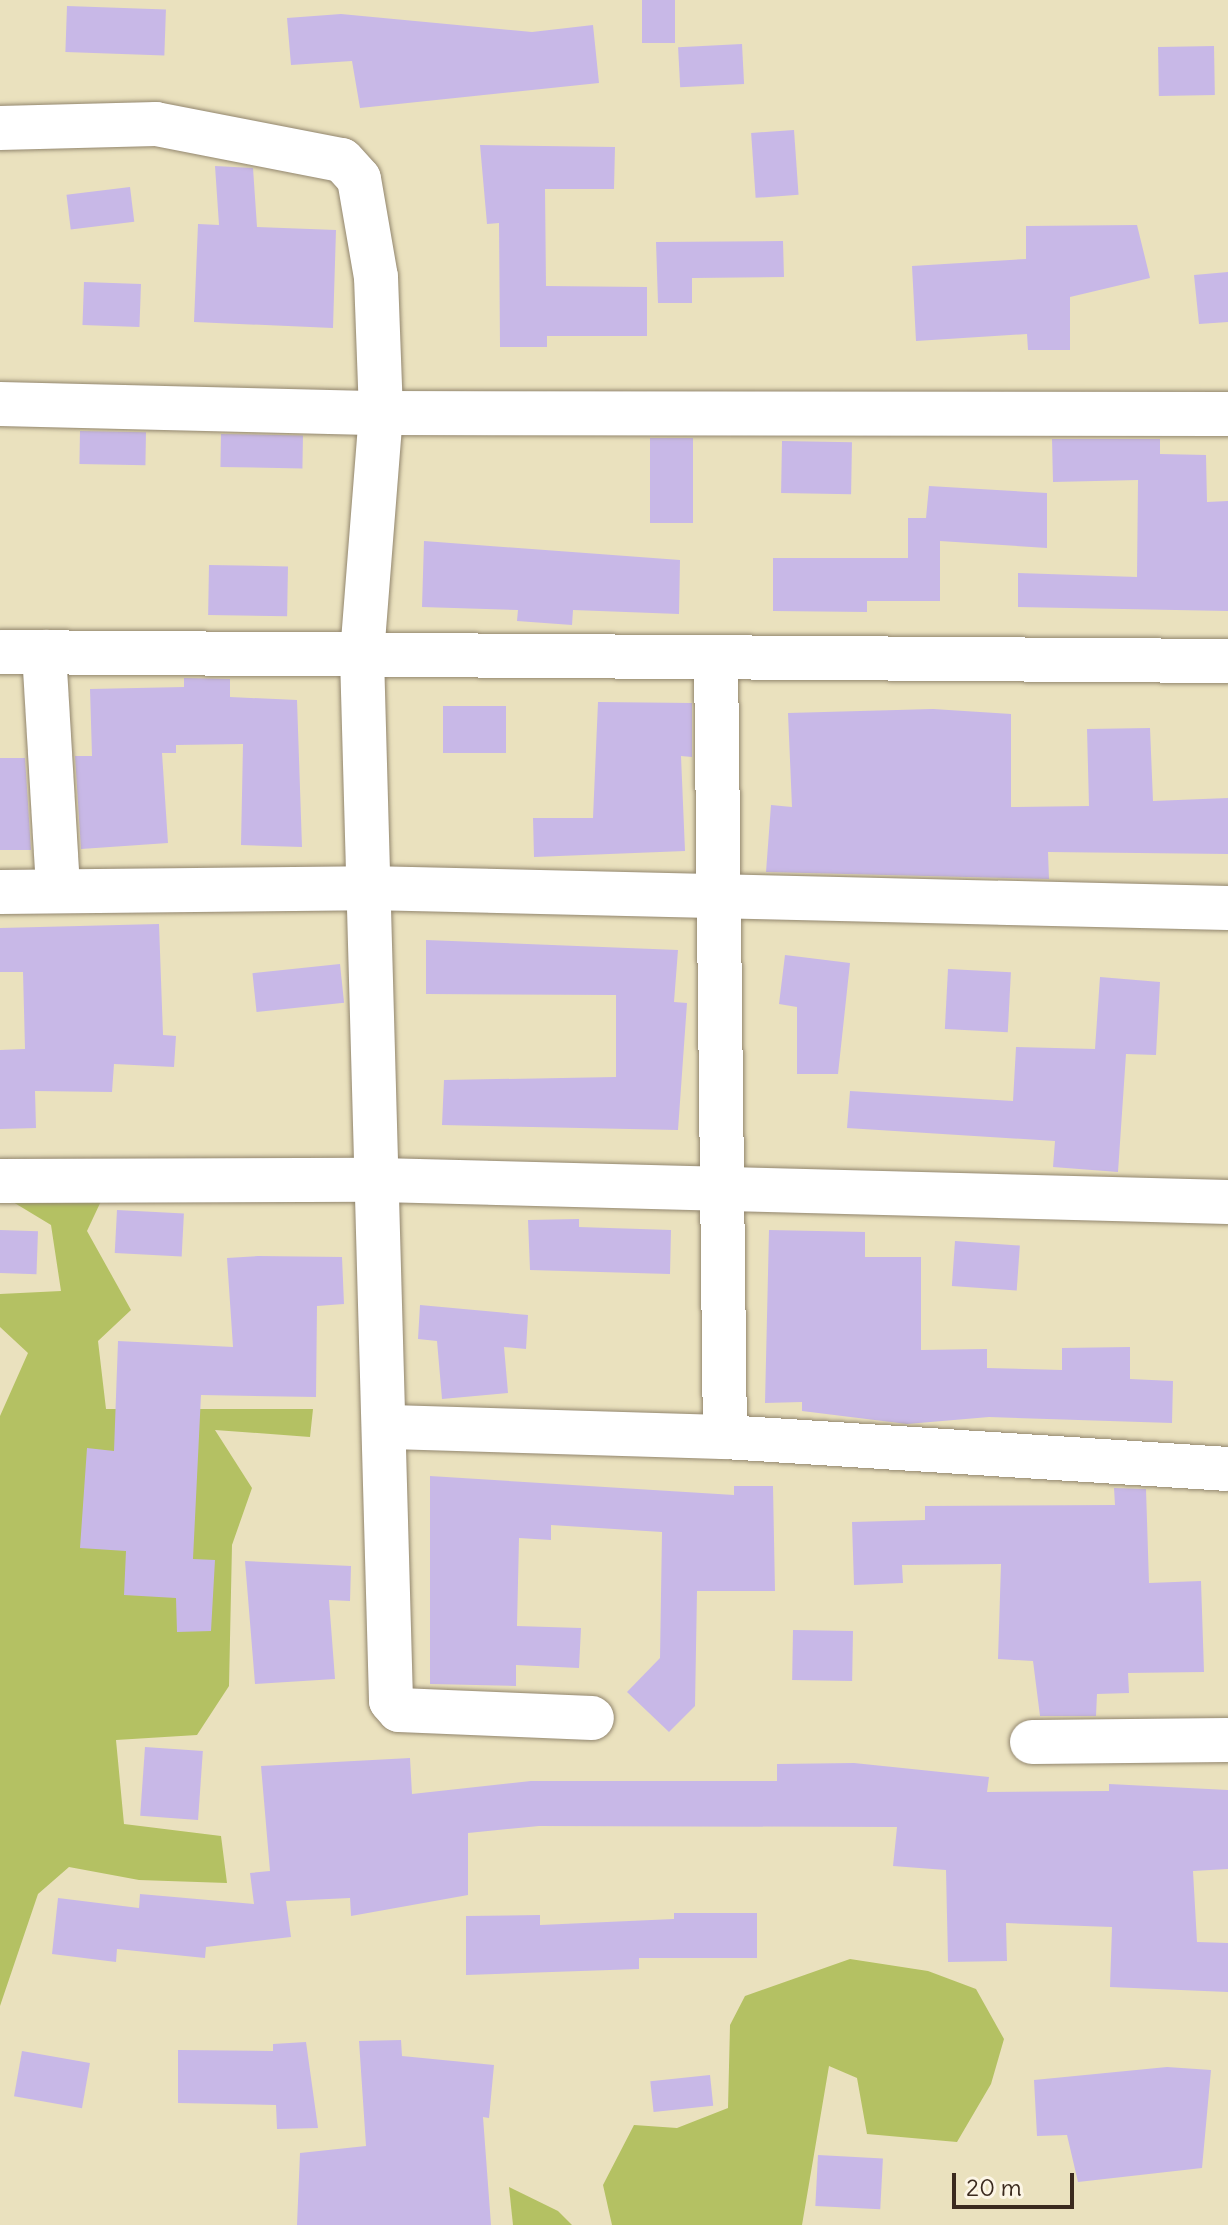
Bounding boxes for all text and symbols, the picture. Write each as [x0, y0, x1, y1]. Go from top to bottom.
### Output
scale bar [956, 2157, 1078, 2207]
text: 20 m [966, 2172, 1022, 2202]

